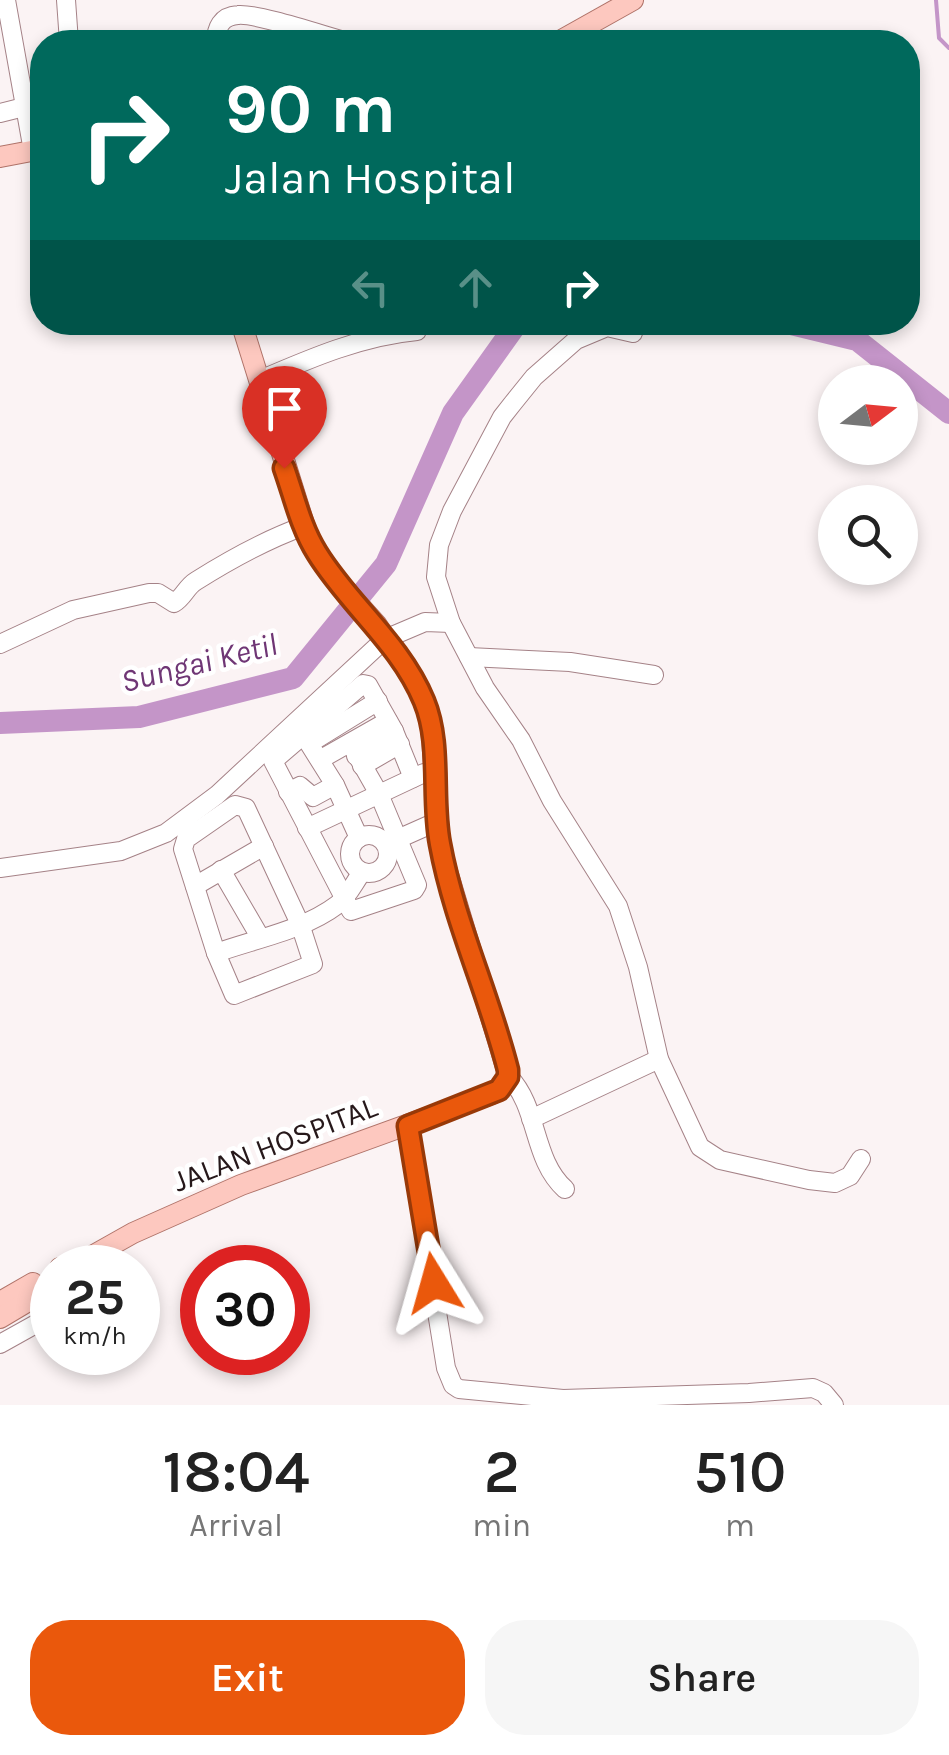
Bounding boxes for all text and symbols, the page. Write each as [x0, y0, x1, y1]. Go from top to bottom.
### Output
text: 90 m [225, 68, 396, 150]
icon: right [60, 70, 190, 200]
text: Jalan Hospital [225, 152, 515, 204]
icon: left [343, 260, 398, 315]
icon: ahead [448, 260, 503, 315]
icon: right [553, 260, 608, 315]
north arrow [818, 365, 918, 465]
map controls [818, 365, 918, 585]
pin [242, 366, 327, 469]
icon: arrive [257, 381, 312, 436]
button: search [818, 485, 918, 585]
water label: Sungai Ketil [117, 626, 281, 700]
street label: JALAN HOSPITAL [168, 1089, 382, 1199]
position arrow [382, 1231, 486, 1335]
speed limit sign: 30 [180, 1245, 310, 1375]
text: 25 [65, 1268, 125, 1327]
text: km/h [63, 1321, 127, 1350]
text: 18:04 [163, 1437, 310, 1507]
text: 2 [484, 1437, 520, 1507]
text: 510 [694, 1437, 786, 1507]
text: Arrival [189, 1507, 283, 1544]
text: min [472, 1507, 531, 1544]
text: m [725, 1507, 755, 1544]
button: Exit [30, 1620, 465, 1735]
button: Share [485, 1620, 919, 1735]

